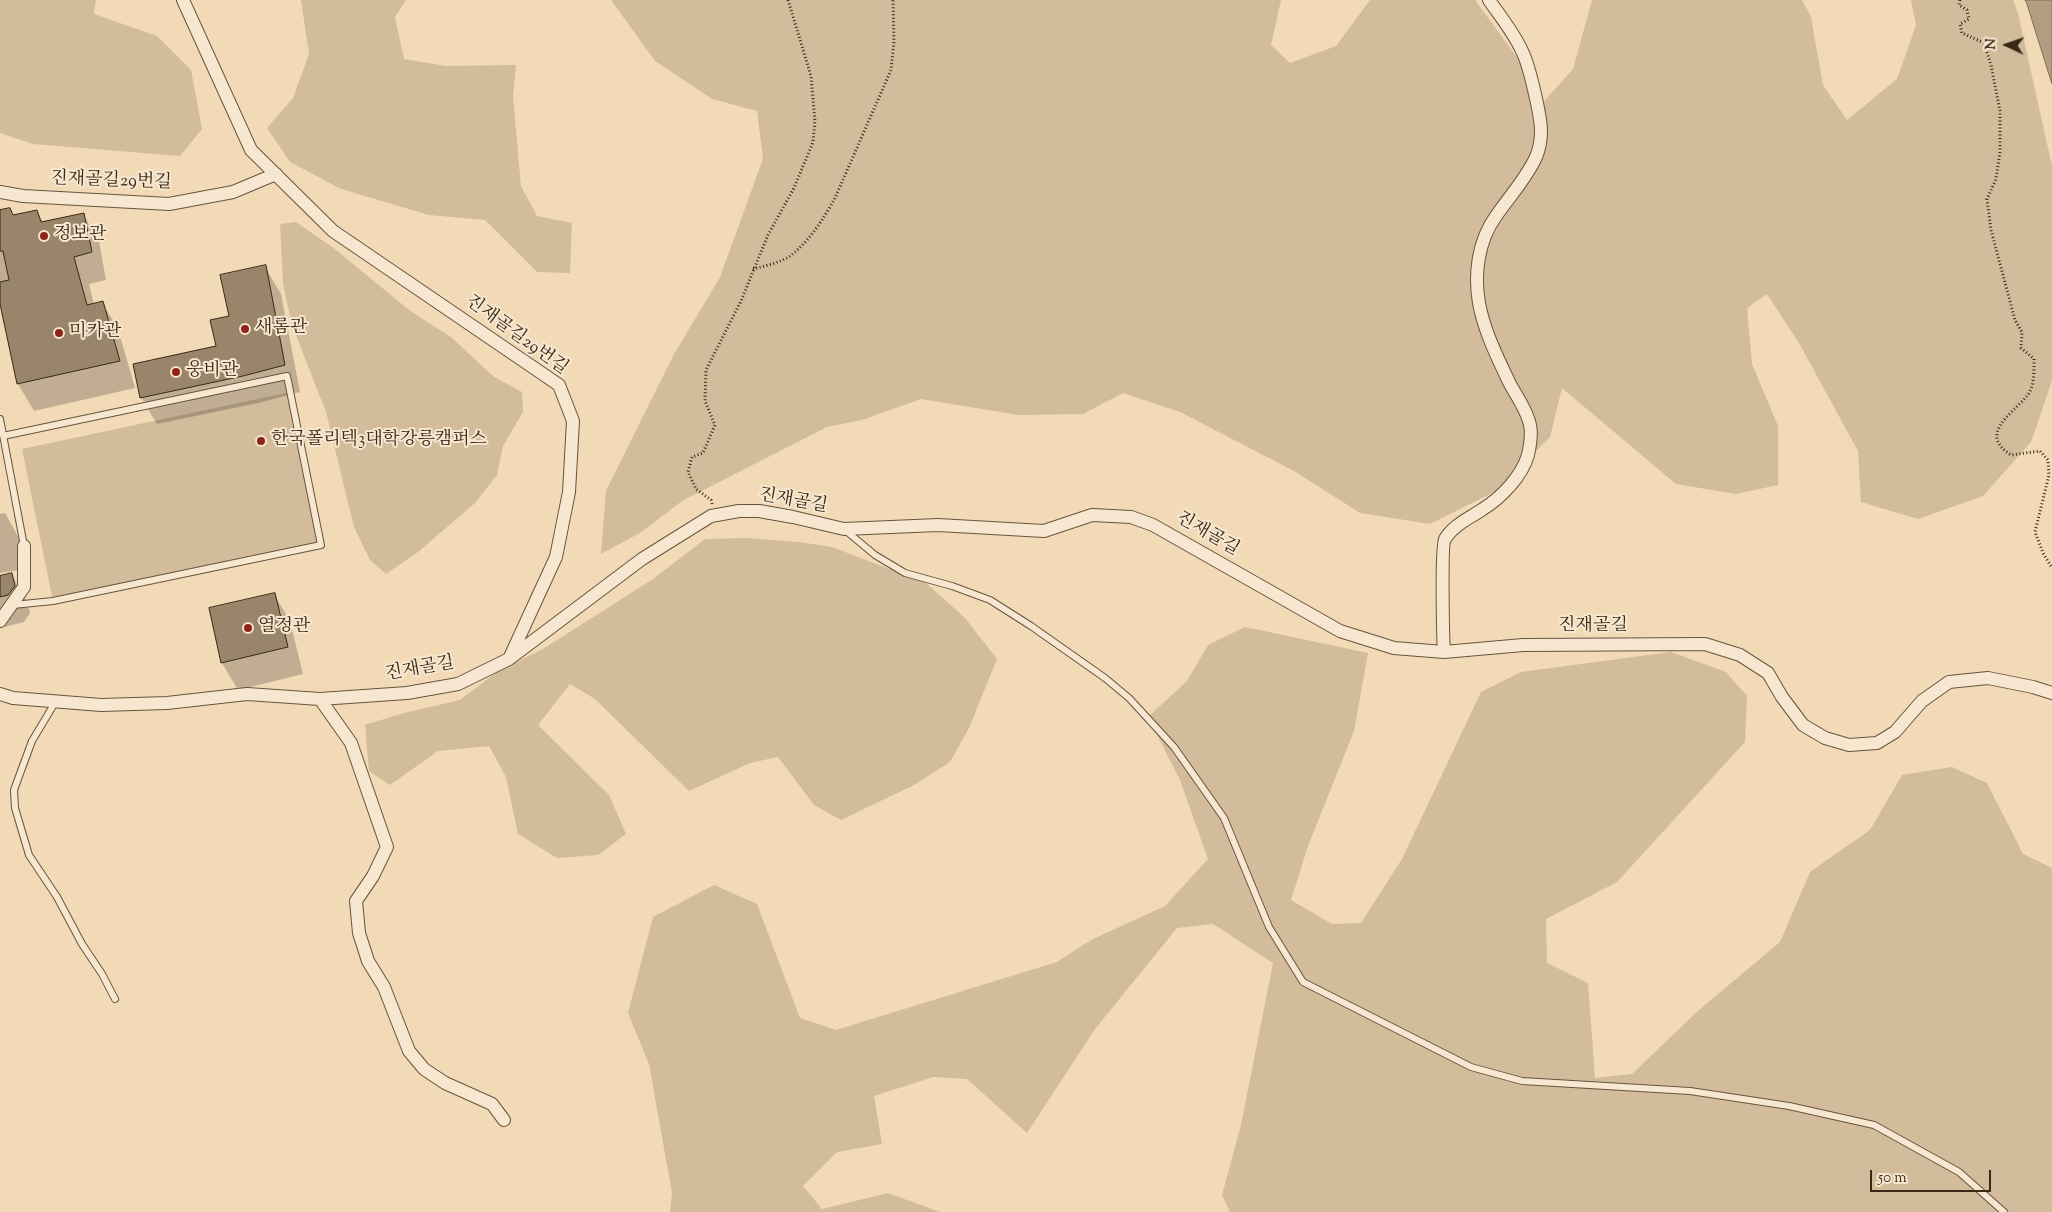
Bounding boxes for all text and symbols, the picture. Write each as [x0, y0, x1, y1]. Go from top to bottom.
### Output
north arrow [1982, 20, 2032, 70]
text: N [1982, 38, 2002, 50]
street label: 진재골길29번길 [50, 169, 172, 195]
place label: 정보관 [54, 225, 106, 247]
marker: 정보관 [38, 230, 50, 242]
street label: 진재골길29번길 [461, 292, 571, 380]
place label: 새롬관 [255, 318, 307, 340]
place label: 미카관 [69, 322, 121, 344]
marker: 새롬관 [239, 323, 251, 335]
marker: 미카관 [53, 327, 65, 339]
place label: 웅비관 [186, 361, 238, 383]
marker: 웅비관 [170, 366, 182, 378]
place label: 한국폴리텍3대학강릉캠퍼스 [271, 430, 487, 452]
marker: 한국폴리텍3대학강릉캠퍼스 [255, 435, 267, 447]
street label: 진재골길 [757, 485, 829, 519]
street label: 진재골길 [1171, 508, 1243, 562]
street label: 진재골길 [1558, 616, 1628, 638]
place label: 열정관 [258, 617, 310, 639]
marker: 열정관 [242, 622, 254, 634]
street label: 진재골길 [384, 653, 456, 687]
scale bar [1872, 1160, 1993, 1192]
text: 50 m [1878, 1168, 1907, 1189]

